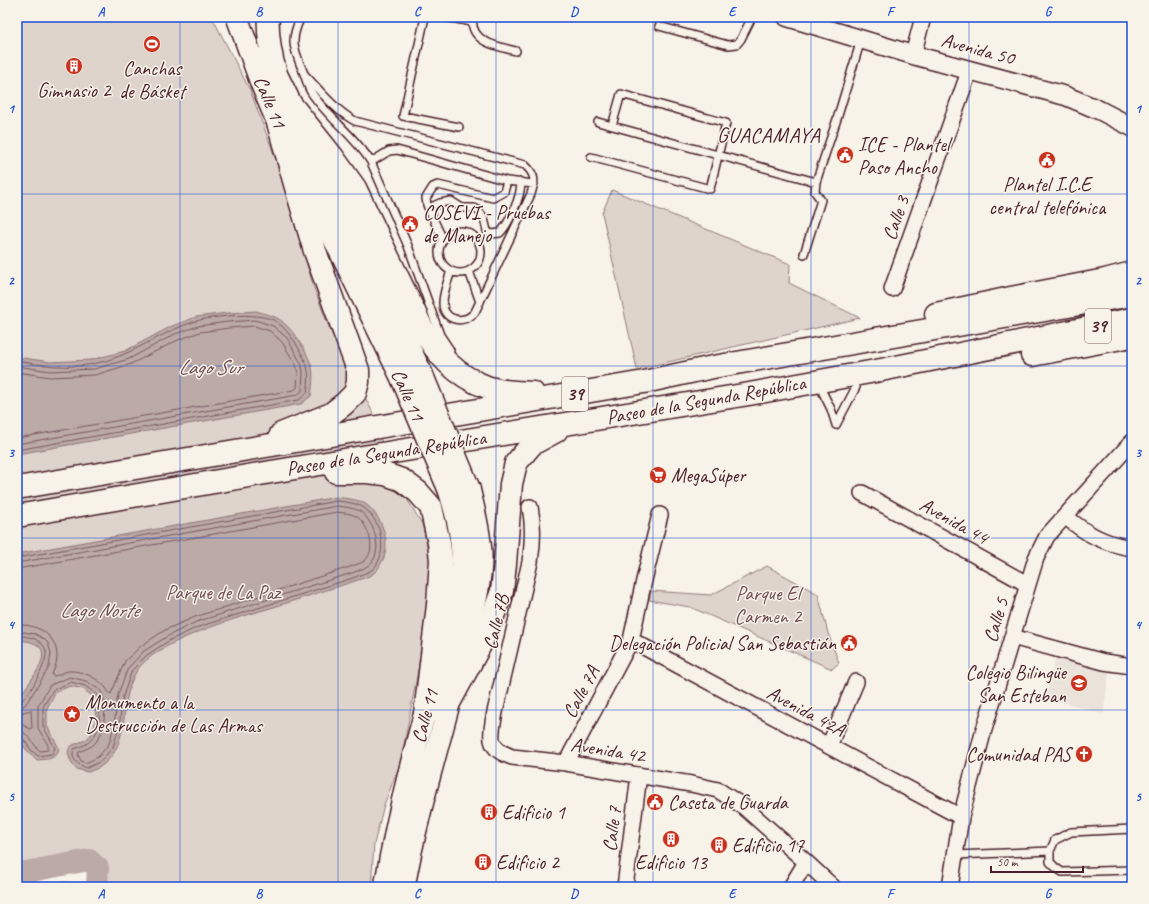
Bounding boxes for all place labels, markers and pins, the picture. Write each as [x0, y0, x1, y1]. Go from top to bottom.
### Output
sports icon: Canchas de Básket [142, 34, 162, 54]
building icon: Gimnasio 2 [64, 56, 84, 76]
place label: Canchas de Básket [119, 56, 188, 104]
place label: Gimnasio 2 [37, 78, 113, 103]
place label: ICE - Plantel Paso Ancho [858, 132, 953, 180]
public building icon: ICE - Plantel Paso Ancho [835, 145, 855, 165]
public building icon: Plantel I.C.E central telefónica [1037, 150, 1057, 170]
place label: Plantel I.C.E central telefónica [989, 172, 1107, 220]
place label: COSEVI - Pruebas de Manejo [423, 200, 552, 248]
public building icon: COSEVI - Pruebas de Manejo [400, 214, 420, 234]
place label: MegaSúper [671, 463, 747, 488]
supermarket icon: MegaSúper [648, 465, 668, 485]
place label: Delegación Policial San Sebastián [609, 631, 837, 656]
public building icon: Delegación Policial San Sebastián [839, 633, 859, 653]
place label: Colegio Bilingüe San Esteban [966, 660, 1067, 708]
school or university icon: Colegio Bilingüe San Esteban [1069, 673, 1089, 693]
place label: Monumento a la Destrucción de Las Armas [85, 690, 264, 738]
place icon: Monumento a la Destrucción de Las Armas [62, 704, 82, 724]
place label: Comunidad PAS [966, 742, 1073, 767]
church icon: Comunidad PAS [1074, 744, 1094, 764]
place label: Caseta de Guarda [668, 790, 789, 815]
public building icon: Caseta de Guarda [645, 792, 665, 812]
place label: Edificio 1 [502, 800, 566, 825]
building icon: Edificio 1 [479, 802, 499, 822]
building icon: Edificio 13 [661, 829, 681, 849]
place label: Edificio 17 [732, 833, 805, 858]
building icon: Edificio 17 [709, 835, 729, 855]
place label: Edificio 2 [496, 850, 561, 875]
place label: Edificio 13 [635, 850, 709, 875]
building icon: Edificio 2 [473, 852, 493, 872]

